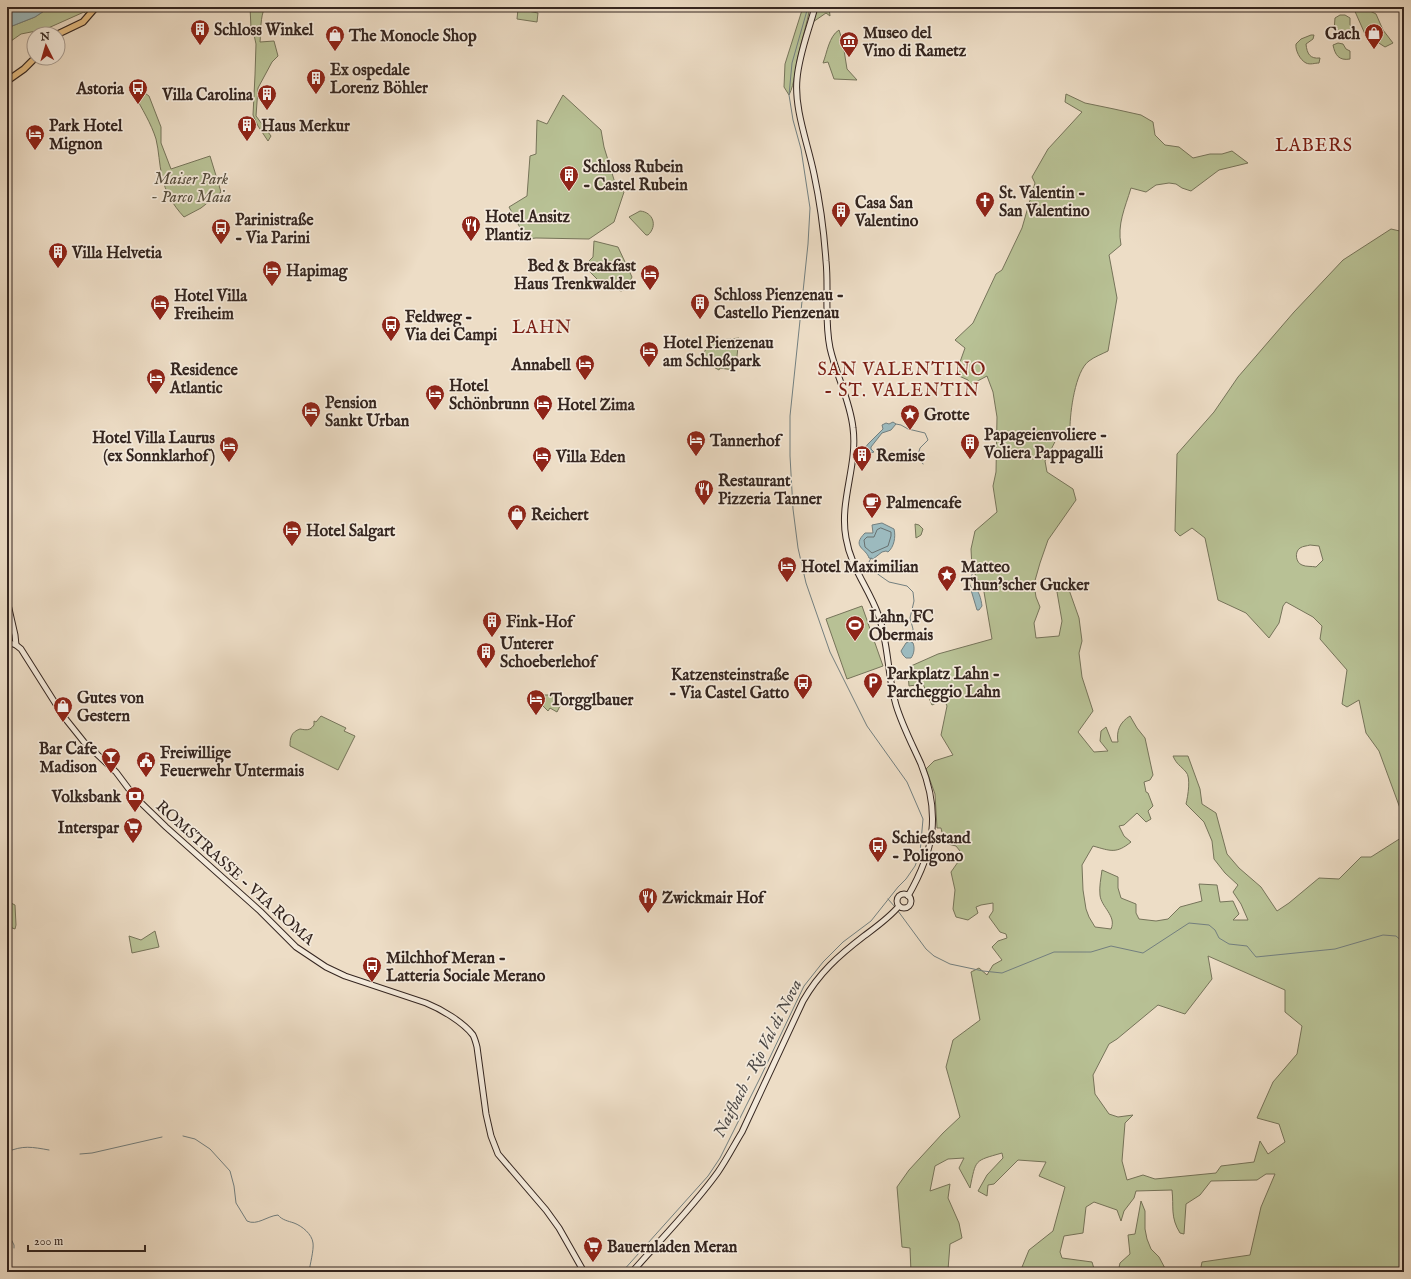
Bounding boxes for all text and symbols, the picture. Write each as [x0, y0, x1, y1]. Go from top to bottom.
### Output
building icon: Schloss Winkel [189, 18, 211, 46]
place label: Schloss Winkel [214, 21, 314, 41]
shop icon: Gach [1363, 22, 1385, 50]
shop icon: The Monocle Shop [324, 24, 346, 52]
place label: Museo del Vino di Rametz [862, 24, 967, 62]
place label: Gach [1325, 25, 1360, 45]
north arrow [26, 26, 66, 66]
place label: The Monocle Shop [348, 27, 477, 47]
text: N [39, 30, 51, 45]
museum icon: Museo del Vino di Rametz [838, 30, 860, 58]
place label: Ex ospedale Lorenz Böhler [330, 61, 428, 99]
building icon: Ex ospedale Lorenz Böhler [305, 67, 327, 95]
bus stop icon: Astoria [127, 77, 149, 105]
place label: Astoria [75, 80, 125, 100]
building icon: Villa Carolina [256, 83, 278, 111]
place label: Villa Carolina [161, 86, 254, 106]
building icon: Haus Merkur [236, 114, 258, 142]
place label: Park Hotel Mignon [49, 117, 123, 155]
place label: Haus Merkur [261, 117, 350, 137]
hotel icon: Park Hotel Mignon [24, 123, 46, 151]
district label: LABERS [1275, 135, 1353, 158]
place label: Schloss Rubein - Castel Rubein [583, 158, 688, 196]
building icon: Schloss Rubein - Castel Rubein [558, 164, 580, 192]
park label: Maiser Park - Parco Maia [151, 170, 231, 208]
place label: St. Valentin - San Valentino [999, 184, 1090, 222]
church icon: St. Valentin - San Valentino [974, 190, 996, 218]
place label: Casa San Valentino [854, 194, 919, 232]
building icon: Casa San Valentino [830, 200, 852, 228]
place label: Hotel Ansitz Plantiz [485, 208, 571, 246]
place label: Parinistraße - Via Parini [235, 211, 314, 249]
restaurant icon: Hotel Ansitz Plantiz [460, 214, 482, 242]
bus stop icon: Parinistraße - Via Parini [210, 217, 232, 245]
building icon: Villa Helvetia [47, 241, 69, 269]
place label: Villa Helvetia [71, 244, 163, 264]
place label: Bed & Breakfast Haus Trenkwalder [514, 257, 637, 295]
hotel icon: Hapimag [261, 259, 283, 287]
place label: Hapimag [286, 262, 349, 282]
hotel icon: Bed & Breakfast Haus Trenkwalder [639, 263, 661, 291]
place label: Schloss Pienzenau - Castello Pienzenau [714, 286, 844, 324]
place label: Hotel Villa Freiheim [174, 287, 248, 325]
building icon: Schloss Pienzenau - Castello Pienzenau [689, 292, 711, 320]
hotel icon: Hotel Villa Freiheim [149, 293, 171, 321]
place label: Feldweg - Via dei Campi [404, 308, 498, 346]
bus stop icon: Feldweg - Via dei Campi [380, 314, 402, 342]
district label: LAHN [512, 317, 572, 340]
place label: Hotel Pienzenau am Schloßpark [663, 334, 774, 372]
hotel icon: Hotel Pienzenau am Schloßpark [638, 340, 660, 368]
hotel icon: Annabell [574, 353, 596, 381]
place label: Annabell [511, 356, 572, 376]
district label: SAN VALENTINO - ST. VALENTIN [818, 359, 986, 403]
place label: Residence Atlantic [169, 361, 239, 399]
hotel icon: Residence Atlantic [145, 367, 167, 395]
place label: Hotel Schönbrunn [449, 377, 530, 415]
hotel icon: Hotel Schönbrunn [424, 383, 446, 411]
hotel icon: Hotel Zima [532, 393, 554, 421]
place label: Pension Sankt Urban [325, 394, 410, 432]
place label: Hotel Zima [557, 396, 636, 416]
hotel icon: Pension Sankt Urban [300, 400, 322, 428]
place icon: Grotte [899, 403, 921, 431]
place label: Grotte [924, 406, 970, 426]
place label: Papageienvoliere - Voliera Pappagalli [983, 426, 1107, 464]
place label: Hotel Villa Laurus (ex Sonnklarhof) [92, 429, 215, 467]
hotel icon: Tannerhof [685, 429, 707, 457]
place label: Tannerhof [709, 432, 784, 452]
building icon: Papageienvoliere - Voliera Pappagalli [959, 432, 981, 460]
hotel icon: Hotel Villa Laurus (ex Sonnklarhof) [218, 435, 240, 463]
building icon: Remise [851, 444, 873, 472]
hotel icon: Villa Eden [531, 445, 553, 473]
place label: Remise [876, 447, 926, 467]
place label: Villa Eden [555, 448, 626, 468]
place label: Restaurant Pizzeria Tanner [718, 472, 822, 510]
restaurant icon: Restaurant Pizzeria Tanner [693, 478, 715, 506]
cafe icon: Palmencafe [861, 491, 883, 519]
place label: Palmencafe [886, 494, 962, 514]
shop icon: Reichert [506, 503, 528, 531]
place label: Reichert [531, 506, 589, 526]
hotel icon: Hotel Salgart [281, 519, 303, 547]
place label: Hotel Salgart [306, 522, 396, 542]
hotel icon: Hotel Maximilian [776, 555, 798, 583]
place label: Hotel Maximilian [801, 558, 919, 578]
place label: Matteo Thun'scher Gucker [960, 558, 1090, 596]
place icon: Matteo Thun'scher Gucker [936, 564, 958, 592]
place label: Lahn, FC Obermais [869, 608, 934, 646]
building icon: Fink-Hof [481, 610, 503, 638]
place label: Fink-Hof [506, 613, 576, 633]
sports icon: Lahn, FC Obermais [844, 614, 866, 642]
place label: Unterer Schoeberlehof [499, 635, 599, 673]
building icon: Unterer Schoeberlehof [475, 641, 497, 669]
place label: Parkplatz Lahn - Parcheggio Lahn [887, 665, 1001, 703]
place label: Katzensteinstraße - Via Castel Gatto [669, 666, 790, 704]
parking icon: Parkplatz Lahn - Parcheggio Lahn [862, 671, 884, 699]
bus stop icon: Katzensteinstraße - Via Castel Gatto [792, 672, 814, 700]
hotel icon: Torgglbauer [525, 688, 547, 716]
place label: Gutes von Gestern [77, 689, 145, 727]
place label: Torgglbauer [549, 691, 634, 711]
shop icon: Gutes von Gestern [52, 695, 74, 723]
place label: Bar Cafe Madison [39, 740, 98, 778]
place label: Freiwillige Feuerwehr Untermais [160, 744, 304, 782]
bar icon: Bar Cafe Madison [100, 746, 122, 774]
public building icon: Freiwillige Feuerwehr Untermais [135, 750, 157, 778]
bank icon: Volksbank [124, 785, 146, 813]
place label: Volksbank [51, 788, 121, 808]
street label: ROMSTRASSE - VIA ROMA [151, 797, 319, 951]
supermarket icon: Interspar [122, 816, 144, 844]
place label: Interspar [58, 819, 119, 839]
place label: Schießstand - Poligono [892, 829, 971, 867]
bus stop icon: Schießstand - Poligono [867, 835, 889, 863]
restaurant icon: Zwickmair Hof [637, 886, 659, 914]
place label: Zwickmair Hof [662, 889, 767, 909]
place label: Milchhof Meran - Latteria Sociale Merano [386, 949, 546, 987]
bus stop icon: Milchhof Meran - Latteria Sociale Merano [361, 955, 383, 983]
water label: Naifbach - Rio Val di Nova [709, 976, 807, 1141]
scale bar [28, 1227, 145, 1253]
text: 200 m [34, 1234, 63, 1249]
supermarket icon: Bauernladen Meran [582, 1235, 604, 1263]
place label: Bauernladen Meran [607, 1238, 738, 1258]

